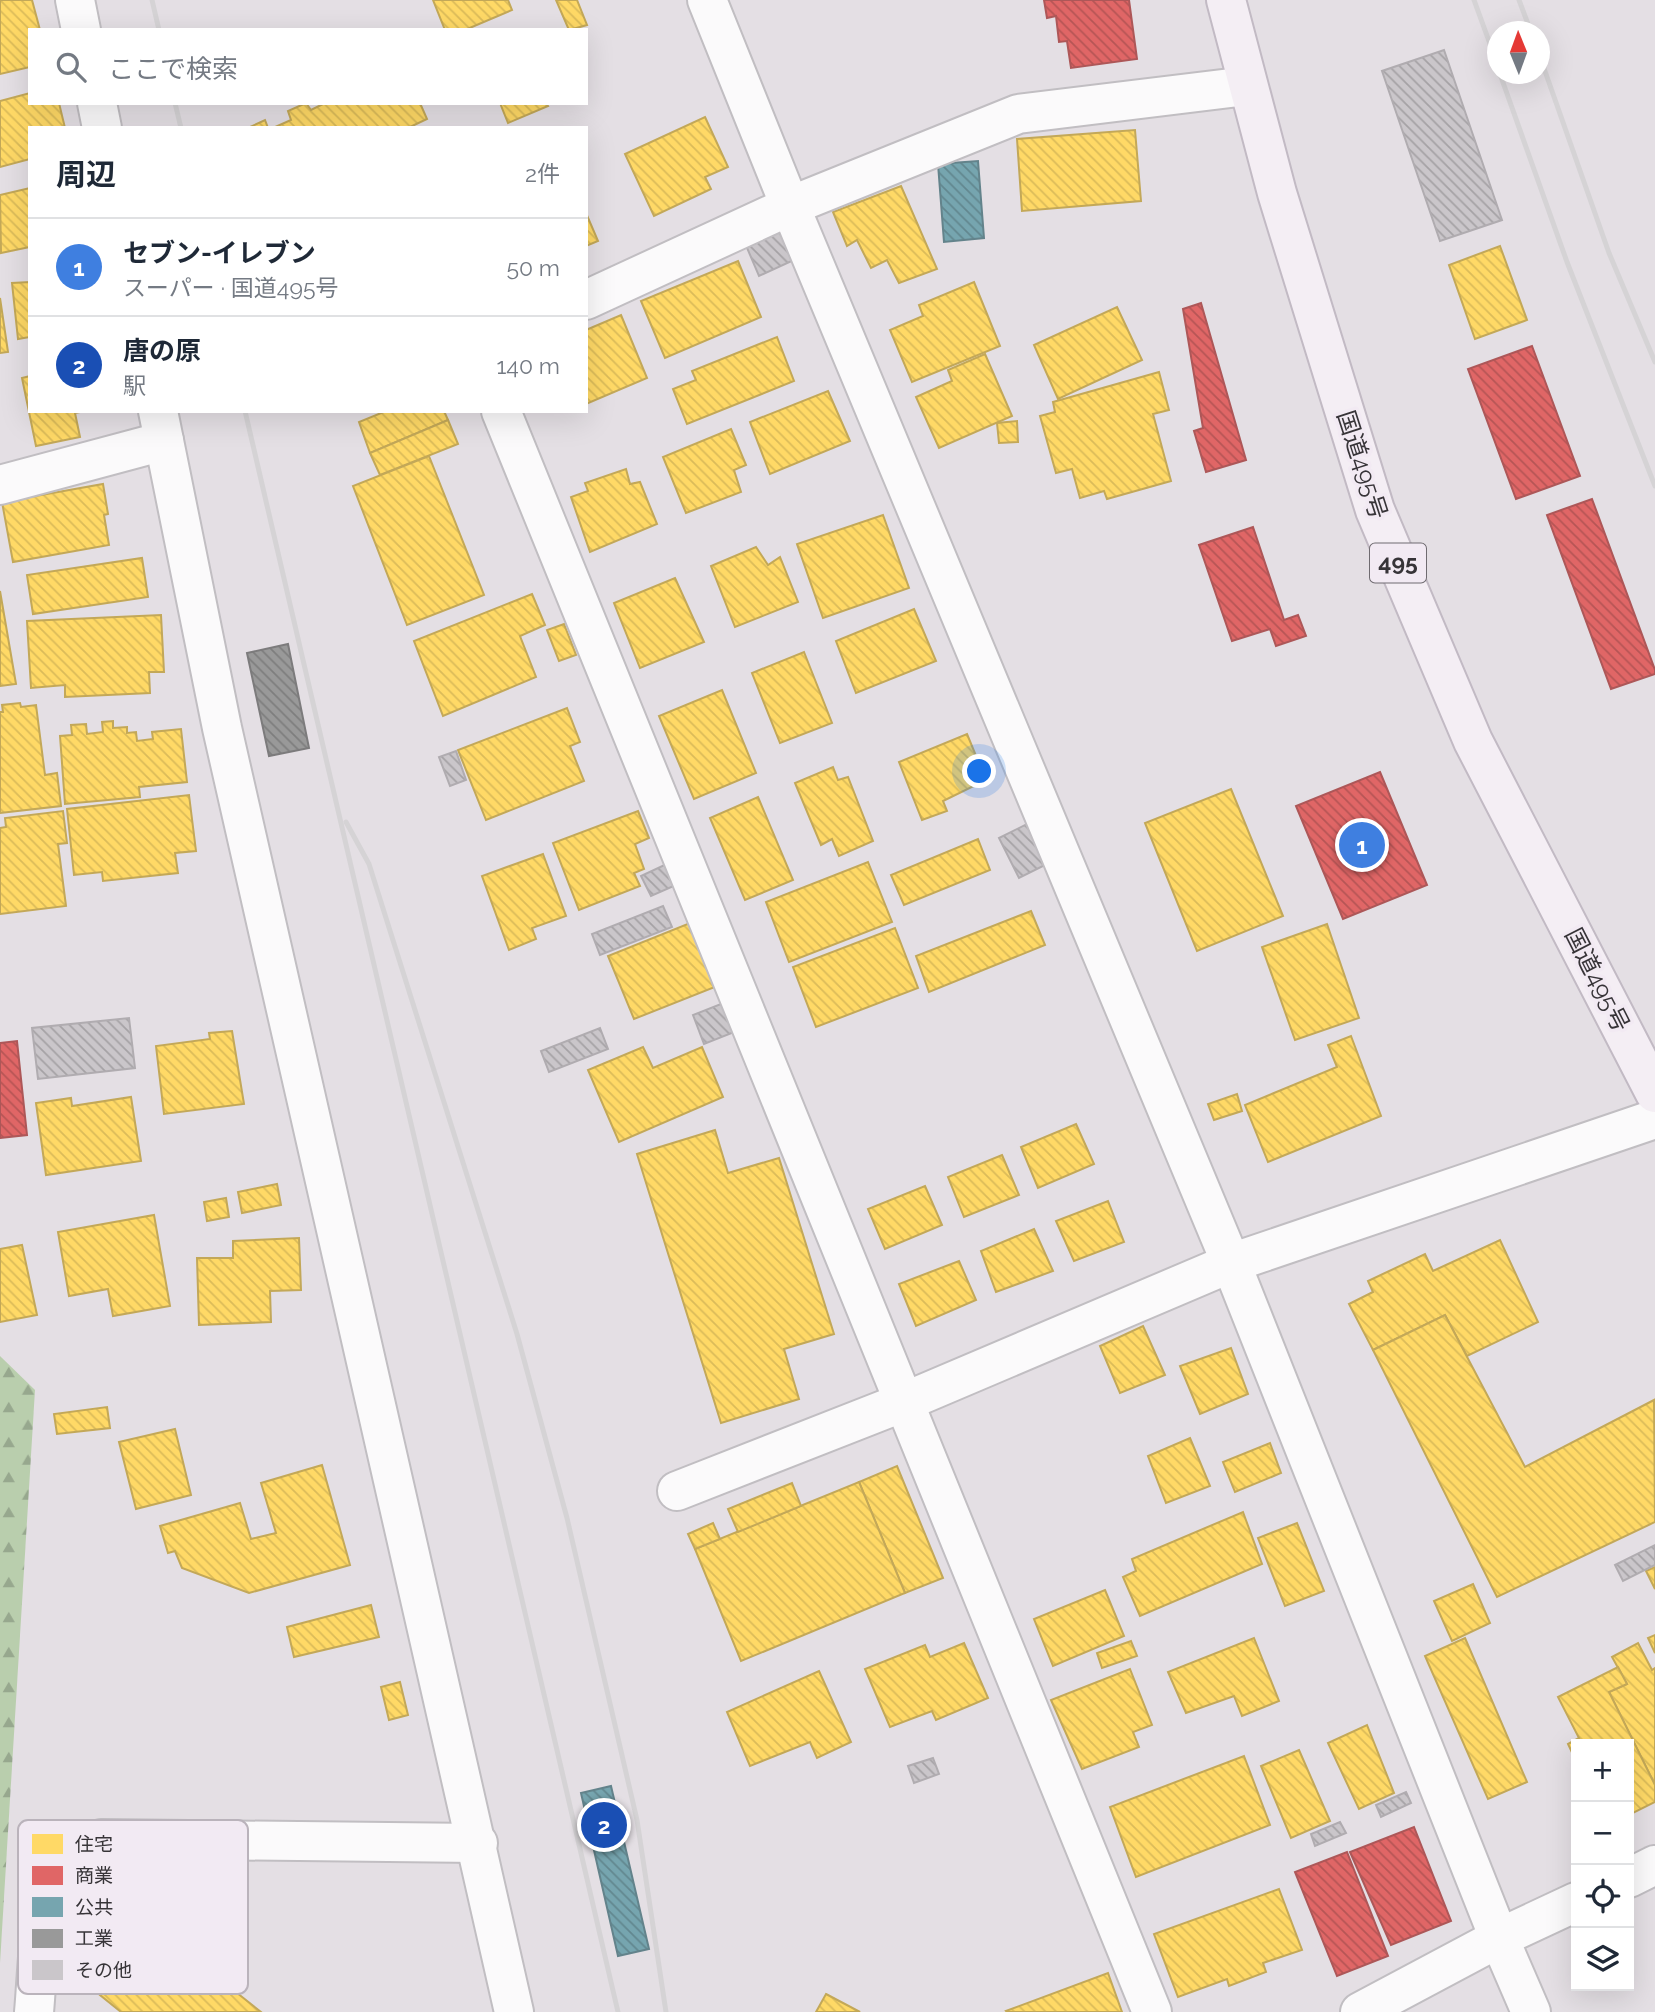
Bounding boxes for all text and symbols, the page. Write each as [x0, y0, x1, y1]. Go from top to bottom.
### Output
north arrow [1487, 21, 1550, 84]
search box [28, 28, 588, 105]
icon: search [52, 48, 90, 86]
text: ここで検索 [108, 54, 238, 84]
text: 周辺 [56, 157, 116, 192]
text: 2件 [525, 160, 560, 187]
text: セブン-イレブン [123, 238, 316, 268]
text: 1 [73, 254, 85, 281]
text: 50 m [506, 254, 560, 281]
text: スーパー · 国道495号 [123, 274, 338, 301]
text: 唐の原 [123, 336, 201, 366]
text: 2 [73, 352, 85, 379]
text: 140 m [497, 352, 560, 379]
text: 駅 [123, 372, 146, 399]
street label: 国道495号 [1331, 407, 1394, 523]
road number: 495 [1370, 544, 1426, 582]
your location [962, 754, 996, 788]
pin: 1 [1339, 819, 1385, 871]
street label: 国道495号 [1559, 923, 1636, 1036]
map controls [1571, 1739, 1634, 1991]
button: + [1571, 1739, 1634, 1802]
pin: 2 [581, 1799, 627, 1851]
button: − [1571, 1802, 1634, 1865]
legend [18, 1820, 248, 1994]
text: 住宅 [75, 1833, 113, 1855]
text: 商業 [75, 1864, 113, 1886]
button: locate [1571, 1865, 1634, 1928]
text: 公共 [75, 1896, 113, 1918]
text: 工業 [75, 1927, 113, 1949]
button: layers [1571, 1928, 1634, 1991]
text: その他 [75, 1959, 132, 1981]

